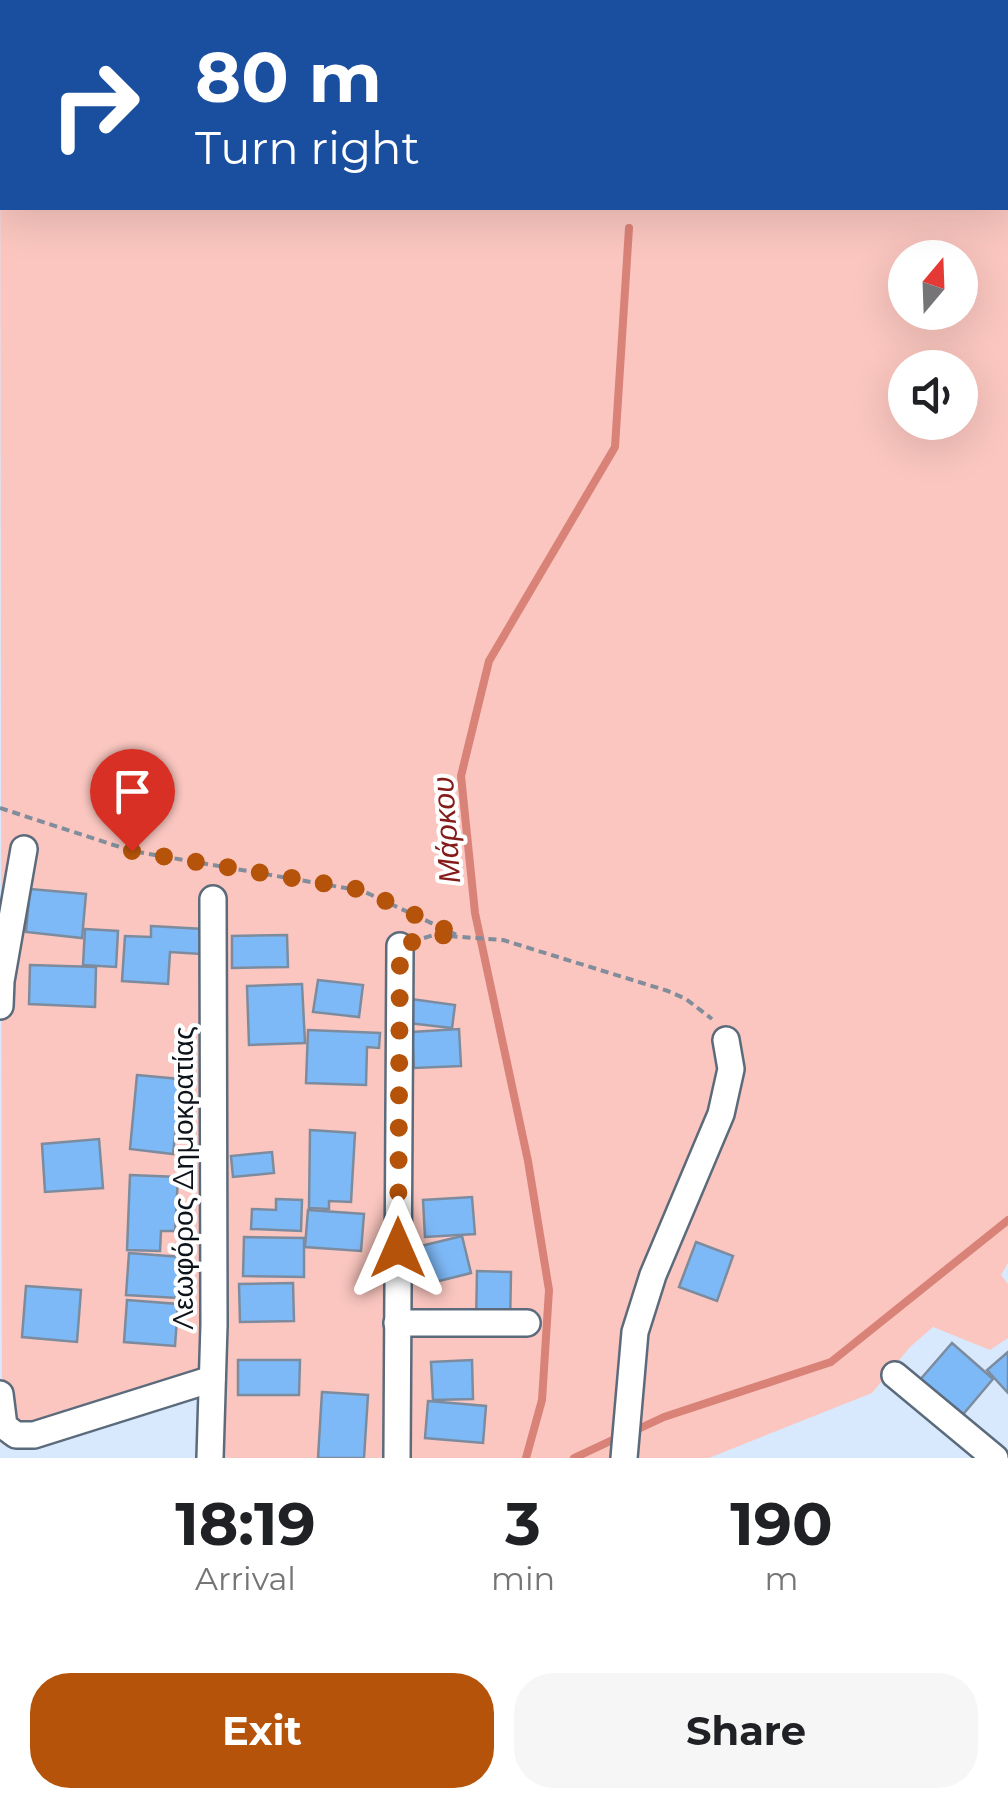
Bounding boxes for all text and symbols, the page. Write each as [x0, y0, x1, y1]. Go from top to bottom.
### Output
text: 80 m [195, 34, 382, 120]
icon: right [30, 40, 160, 170]
text: Turn right [195, 120, 420, 175]
north arrow [888, 240, 978, 330]
map controls [888, 240, 978, 440]
button: sound [888, 350, 978, 440]
pin [90, 749, 175, 852]
icon: arrive [105, 764, 160, 819]
water label: Μάρκου [424, 775, 468, 885]
street label: Λεωφόρος Δημοκρατίας [166, 1026, 200, 1330]
position arrow [346, 1196, 450, 1300]
text: 18:19 [175, 1487, 316, 1560]
text: 3 [505, 1487, 541, 1560]
text: 190 [730, 1487, 833, 1560]
text: Arrival [195, 1559, 296, 1598]
text: min [491, 1559, 555, 1598]
text: m [765, 1559, 799, 1598]
button: Exit [30, 1673, 494, 1788]
button: Share [514, 1673, 978, 1788]

